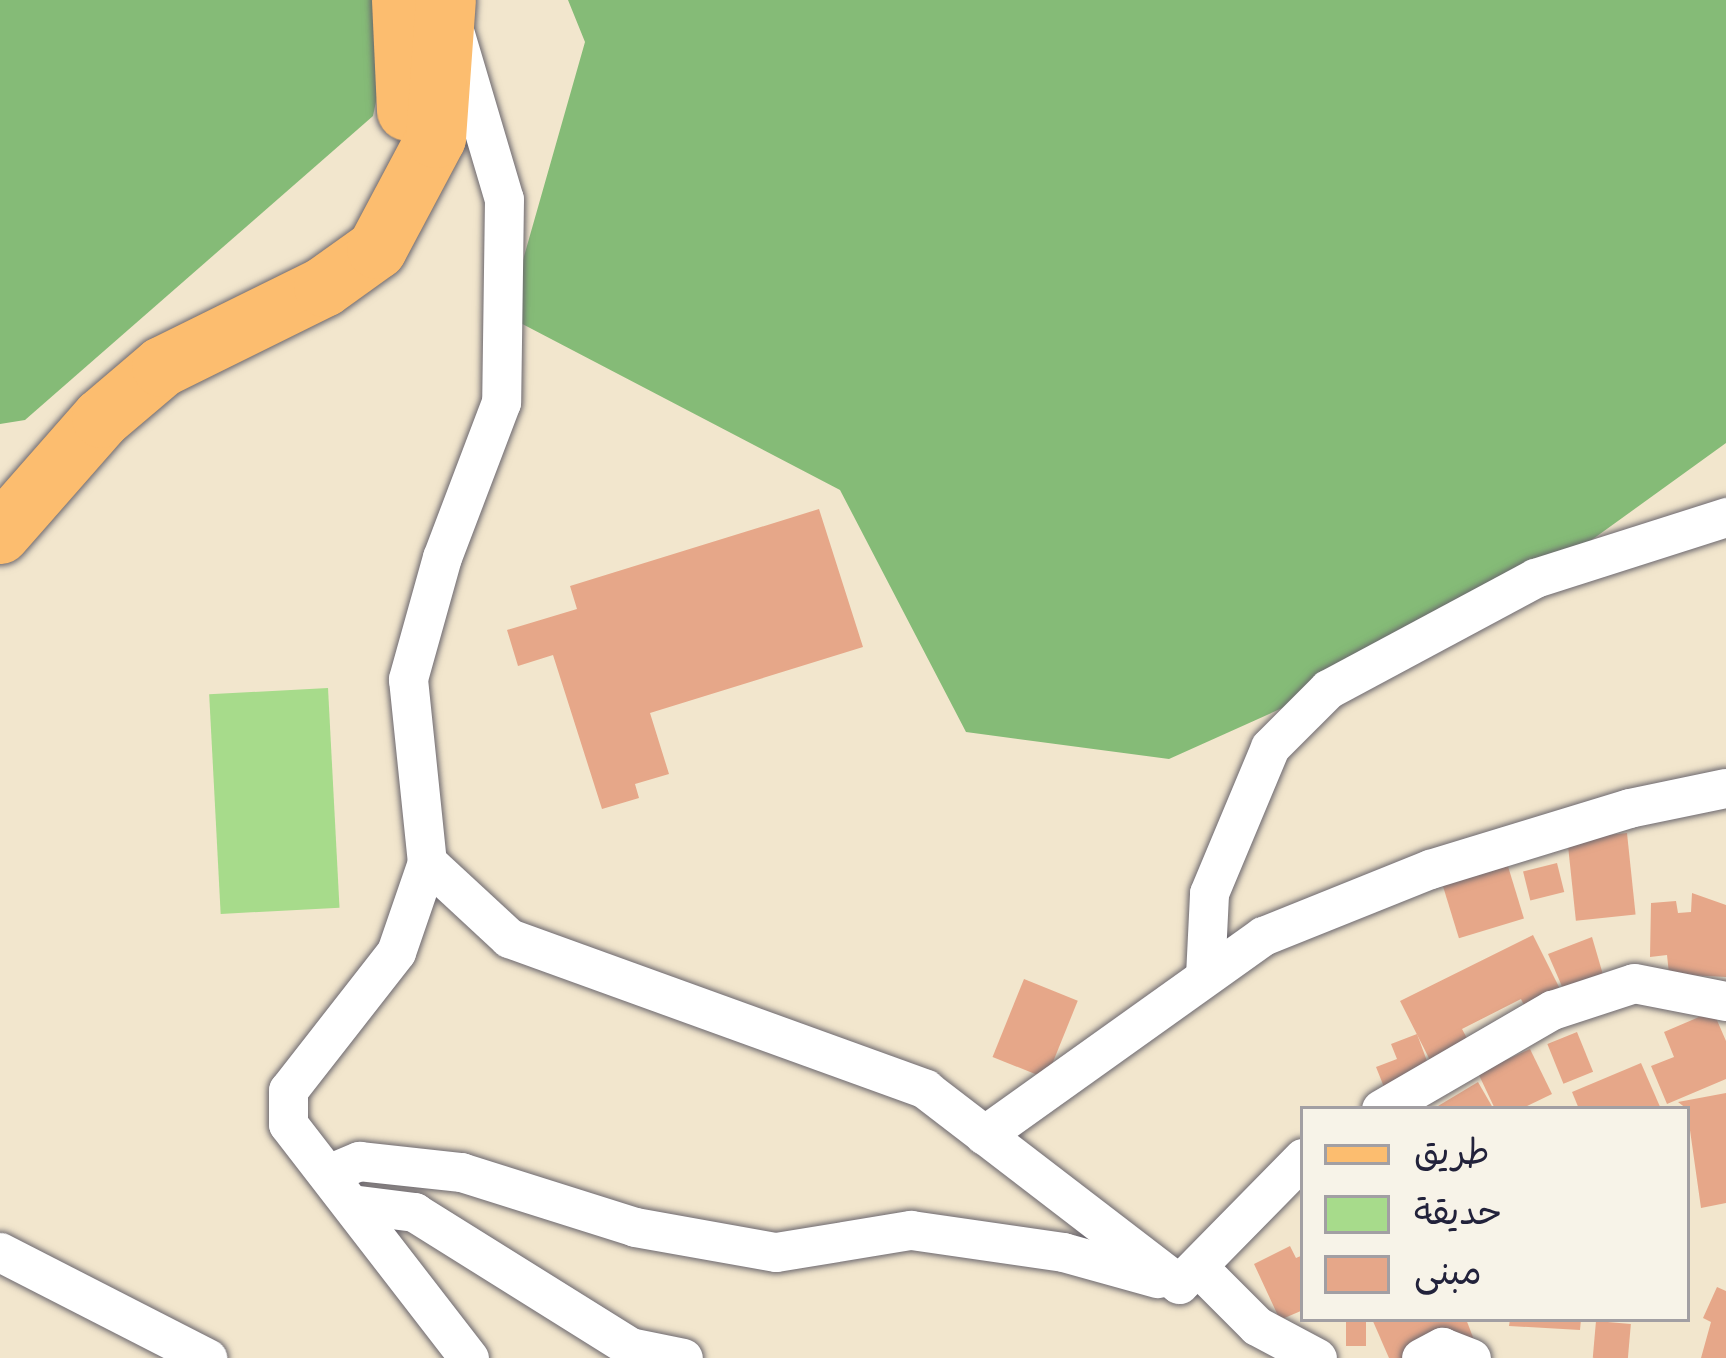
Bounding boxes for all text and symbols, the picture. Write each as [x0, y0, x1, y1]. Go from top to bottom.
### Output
legend [1300, 1106, 1690, 1322]
text: طريق [1414, 1132, 1490, 1175]
text: حديقة [1414, 1192, 1502, 1235]
text: مبنى [1414, 1252, 1482, 1295]

